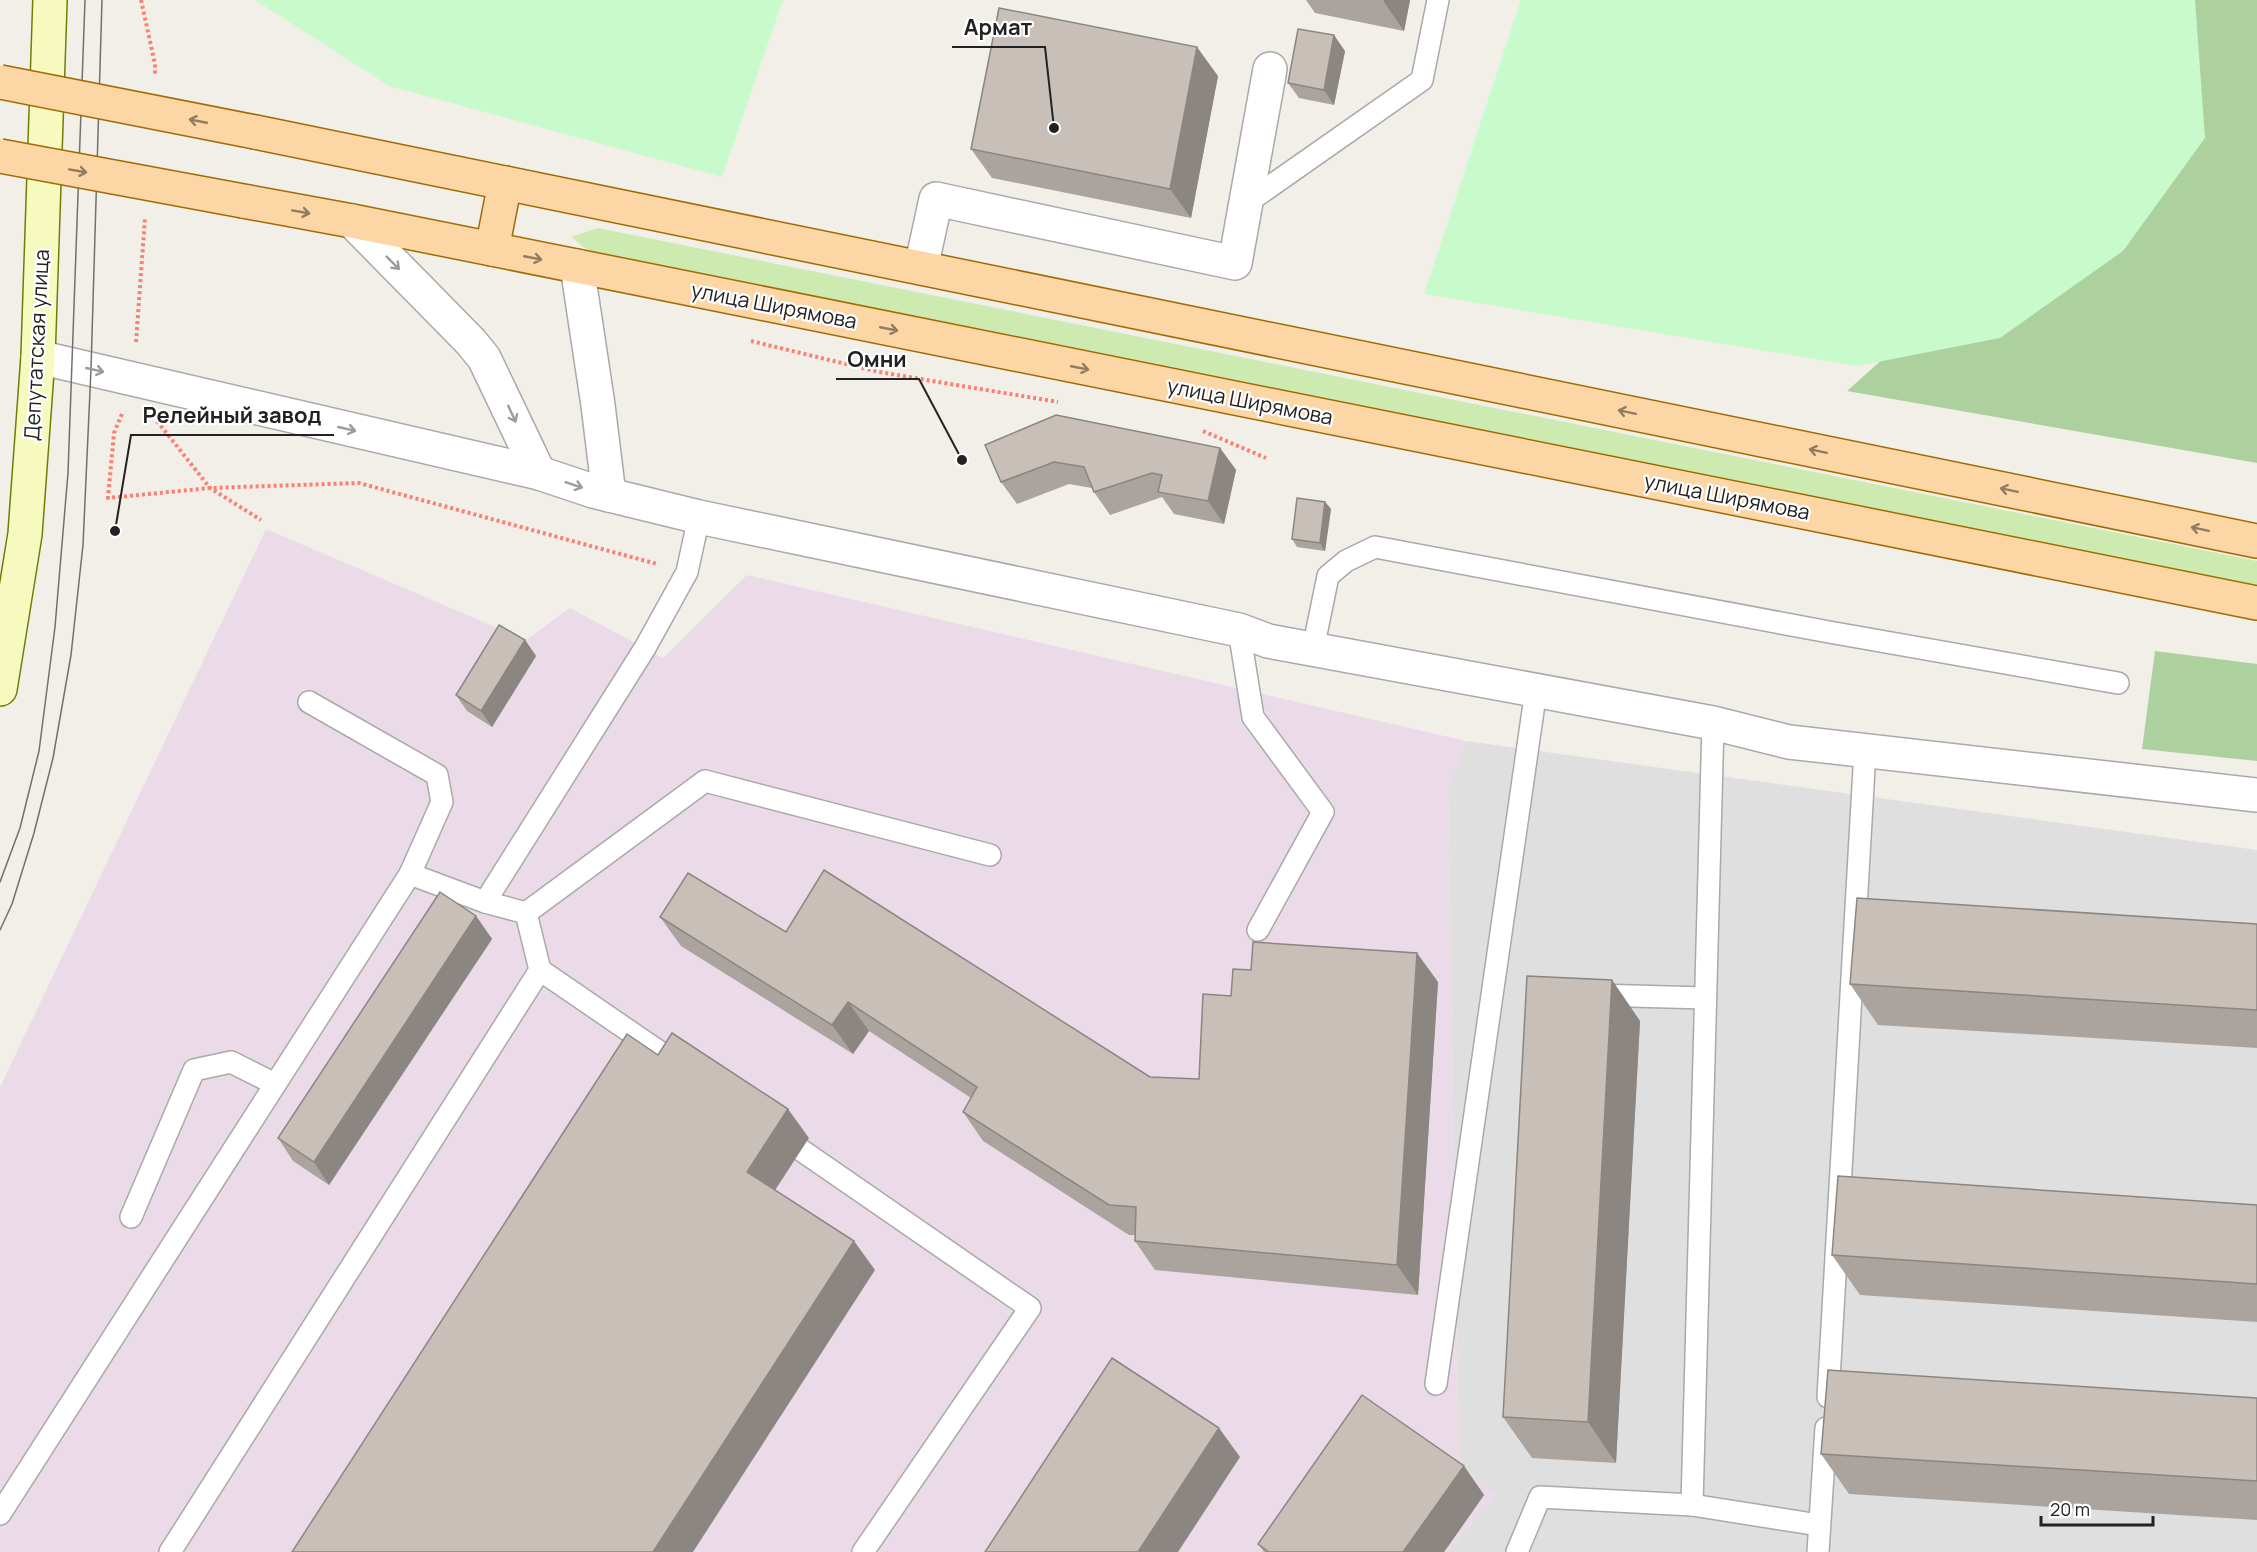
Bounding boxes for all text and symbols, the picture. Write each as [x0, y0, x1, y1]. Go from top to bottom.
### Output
callout: Армат [952, 7, 1045, 47]
text: Армат [964, 12, 1033, 42]
one-way arrow [188, 115, 208, 126]
one-way arrow [68, 166, 88, 177]
one-way arrow [290, 206, 310, 217]
street label: Депутатская улица [17, 248, 55, 442]
one-way arrow [523, 253, 542, 264]
one-way arrow [385, 255, 400, 270]
street label: улица Ширямова [689, 275, 860, 335]
one-way arrow [879, 324, 898, 336]
callout: Омни [836, 339, 919, 379]
text: Омни [847, 344, 907, 374]
one-way arrow [1070, 363, 1089, 374]
one-way arrow [85, 365, 105, 376]
street label: улица Ширямова [1165, 371, 1336, 431]
callout: Релейный завод [131, 395, 334, 435]
text: Релейный завод [143, 400, 322, 430]
one-way arrow [506, 405, 518, 423]
one-way arrow [1617, 406, 1637, 417]
one-way arrow [337, 423, 356, 435]
one-way arrow [1808, 445, 1828, 456]
street label: улица Ширямова [1642, 466, 1813, 526]
one-way arrow [564, 480, 583, 491]
one-way arrow [1999, 484, 2019, 495]
one-way arrow [2190, 523, 2210, 534]
scale bar [2041, 1489, 2154, 1527]
text: 20 m [2050, 1497, 2090, 1521]

